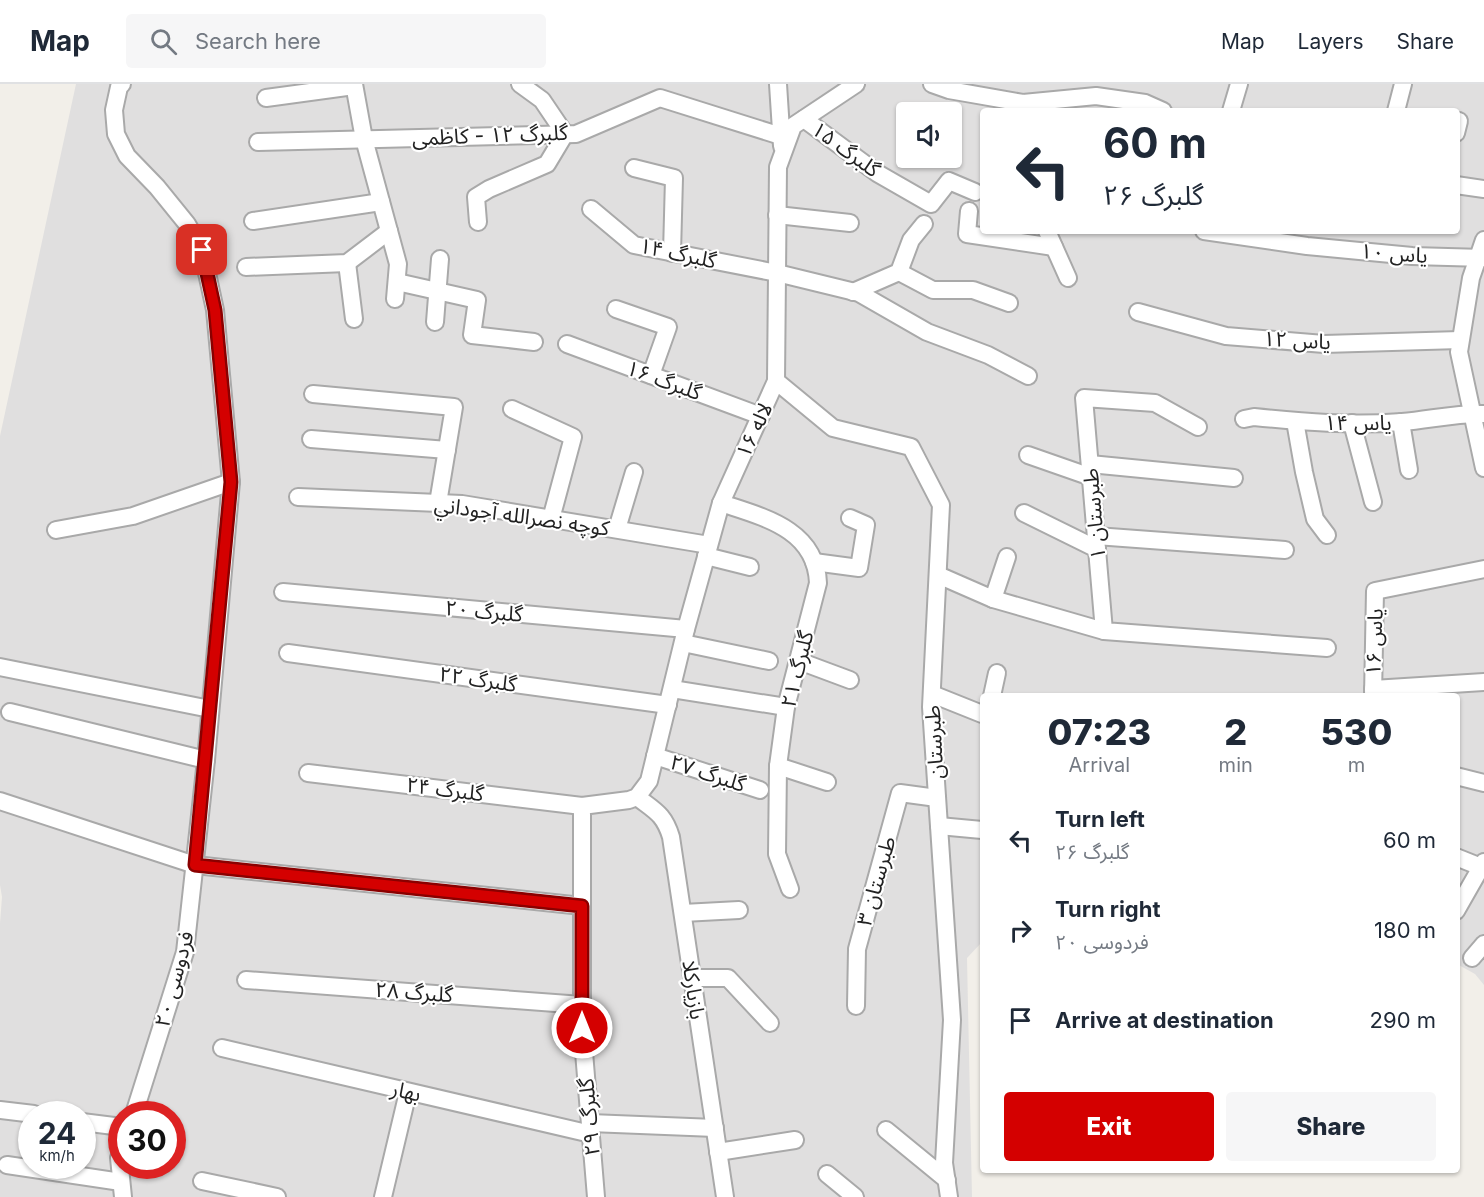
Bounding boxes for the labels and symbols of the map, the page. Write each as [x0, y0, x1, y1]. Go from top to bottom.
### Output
street label: گلبرگ ۱۵ [807, 116, 885, 182]
street label: گلبرگ ۱۲ - کاظمی [412, 120, 569, 150]
pin [176, 224, 227, 275]
street label: گلبرگ ۱۴ [637, 233, 719, 273]
street label: یاس ۱۰ [1359, 238, 1429, 268]
street label: یاس ۱۲ [1263, 326, 1331, 354]
street label: گلبرگ ۱۶ [623, 355, 705, 405]
street label: لاله ۱۶ [730, 399, 778, 461]
street label: یاس ۱۴ [1324, 410, 1392, 435]
street label: طبرستان ۱ [1078, 467, 1110, 561]
street label: كوچه نصرالله آجوداني [432, 491, 612, 545]
street label: گلبرگ ۲۰ [444, 595, 524, 627]
street label: یاس ۱۶ [1360, 608, 1388, 676]
street label: گلبرگ ۲۱ [775, 628, 819, 710]
street label: گلبرگ ۲۲ [438, 661, 519, 697]
street label: طبرستان [920, 704, 948, 780]
street label: گلبرگ ۲۷ [667, 749, 749, 797]
street label: گلبرگ ۲۴ [405, 772, 486, 806]
street label: طبرستان ۳ [851, 833, 901, 929]
street label: فردوسی ۲۰ [149, 928, 199, 1030]
street label: بازیارکلا [677, 959, 711, 1021]
street label: گلبرگ ۲۸ [374, 977, 454, 1007]
position arrow [550, 996, 614, 1060]
street label: بهار [388, 1075, 423, 1107]
street label: گلبرگ ۲۹ [573, 1077, 605, 1157]
speed limit sign: 30 [108, 1101, 186, 1179]

